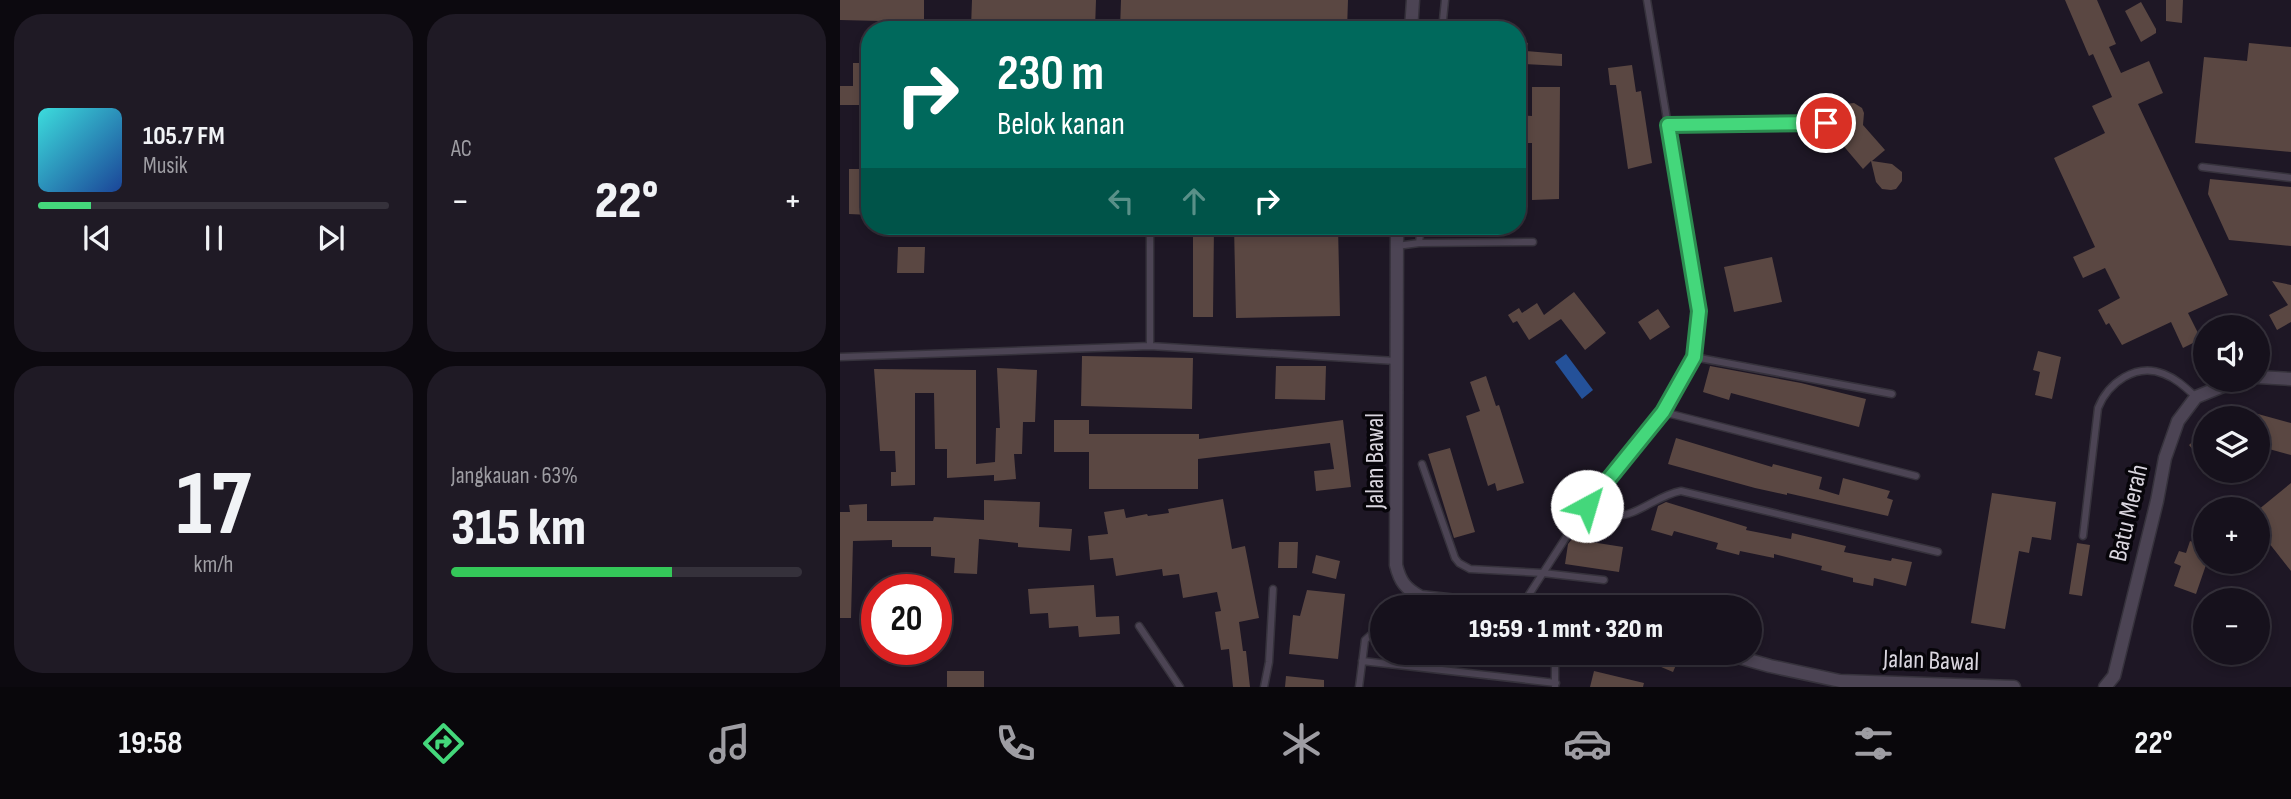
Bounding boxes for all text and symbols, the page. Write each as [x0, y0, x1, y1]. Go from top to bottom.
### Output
text: 230 m [997, 45, 1104, 104]
icon: right [882, 49, 973, 140]
pin [1796, 93, 1856, 153]
icon: arrive [1807, 104, 1845, 142]
text: Belok kanan [997, 105, 1125, 144]
text: 105.7 FM [143, 121, 225, 152]
text: AC [451, 135, 472, 163]
text: Musik [143, 152, 188, 180]
text: 22° [595, 170, 658, 233]
text: − [451, 179, 470, 224]
text: + [783, 179, 802, 224]
icon: left [1102, 182, 1140, 220]
icon: ahead [1175, 182, 1213, 220]
icon: right [1248, 182, 1286, 220]
icon: previous [78, 219, 116, 257]
icon: pause [195, 219, 233, 257]
icon: next [312, 219, 350, 257]
map controls [2193, 315, 2270, 665]
button: sound [2193, 315, 2270, 392]
button: layers [2193, 406, 2270, 483]
street label: Jalan Bawal [1360, 413, 1391, 510]
text: 17 [176, 451, 251, 560]
street label: Batu Merah [2103, 461, 2155, 565]
text: Jangkauan · 63% [451, 462, 578, 490]
position arrow [1550, 469, 1624, 543]
text: 315 km [451, 497, 586, 560]
button: + [2193, 497, 2270, 574]
text: km/h [194, 551, 233, 579]
speed limit sign: 20 [861, 574, 952, 665]
button: − [2193, 588, 2270, 665]
text: 19:59 · 1 mnt · 320 m [1469, 614, 1663, 645]
street label: Jalan Bawal [1881, 644, 1980, 678]
icon: directions [419, 719, 468, 768]
icon: music [705, 719, 754, 768]
icon: phone [991, 719, 1040, 768]
icon: climate [1277, 719, 1326, 768]
icon: car [1563, 719, 1612, 768]
icon: filters [1849, 719, 1898, 768]
text: 19:58 [118, 724, 182, 763]
text: 22° [2134, 724, 2173, 763]

